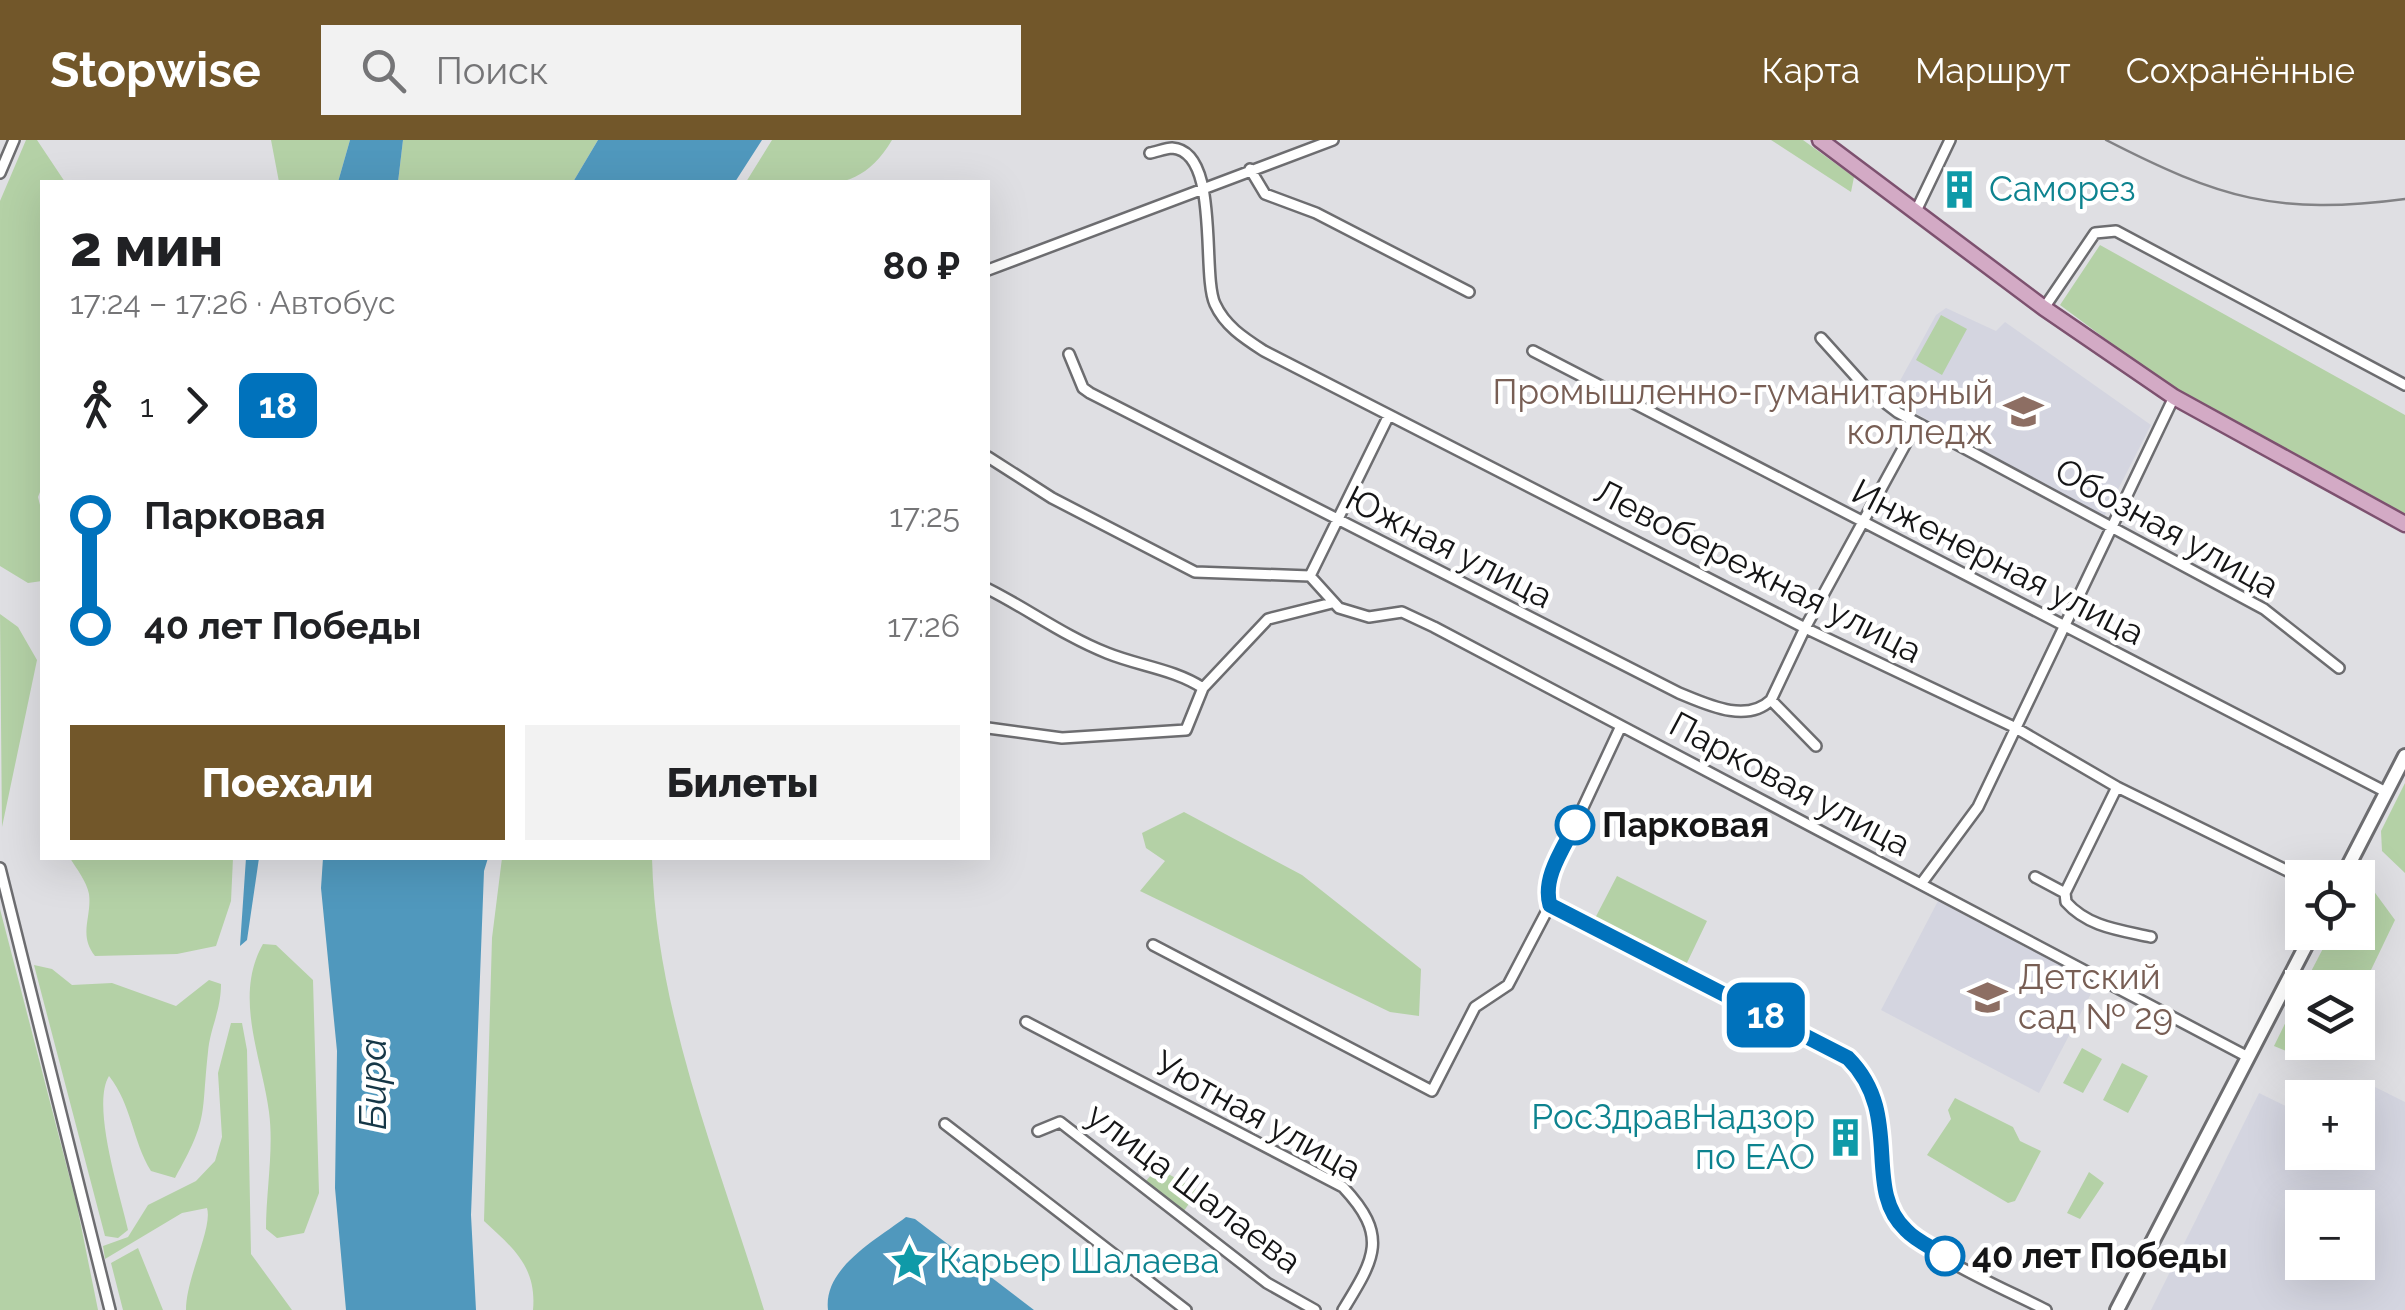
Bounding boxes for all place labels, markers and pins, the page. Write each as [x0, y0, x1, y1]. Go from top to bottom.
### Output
building icon: Саморез [1938, 168, 1980, 210]
place label: Саморез [1989, 168, 2136, 209]
place label: Промышленно-гуманитарный колледж [1492, 371, 1993, 452]
school or university icon: Промышленно-гуманитарный колледж [2002, 391, 2044, 433]
place label: Парковая [1602, 804, 1769, 846]
marker: Парковая [1556, 806, 1594, 844]
place label: Детский сад № 29 [2018, 956, 2173, 1037]
school or university icon: Детский сад № 29 [1967, 976, 2009, 1018]
place label: РосЗдравНадзор по ЕАО [1531, 1096, 1815, 1177]
building icon: РосЗдравНадзор по ЕАО [1824, 1116, 1866, 1158]
place label: 40 лет Победы [1972, 1235, 2228, 1276]
marker: 40 лет Победы [1926, 1237, 1964, 1275]
place icon: Карьер Шалаева [888, 1240, 930, 1282]
place label: Карьер Шалаева [939, 1240, 1220, 1281]

